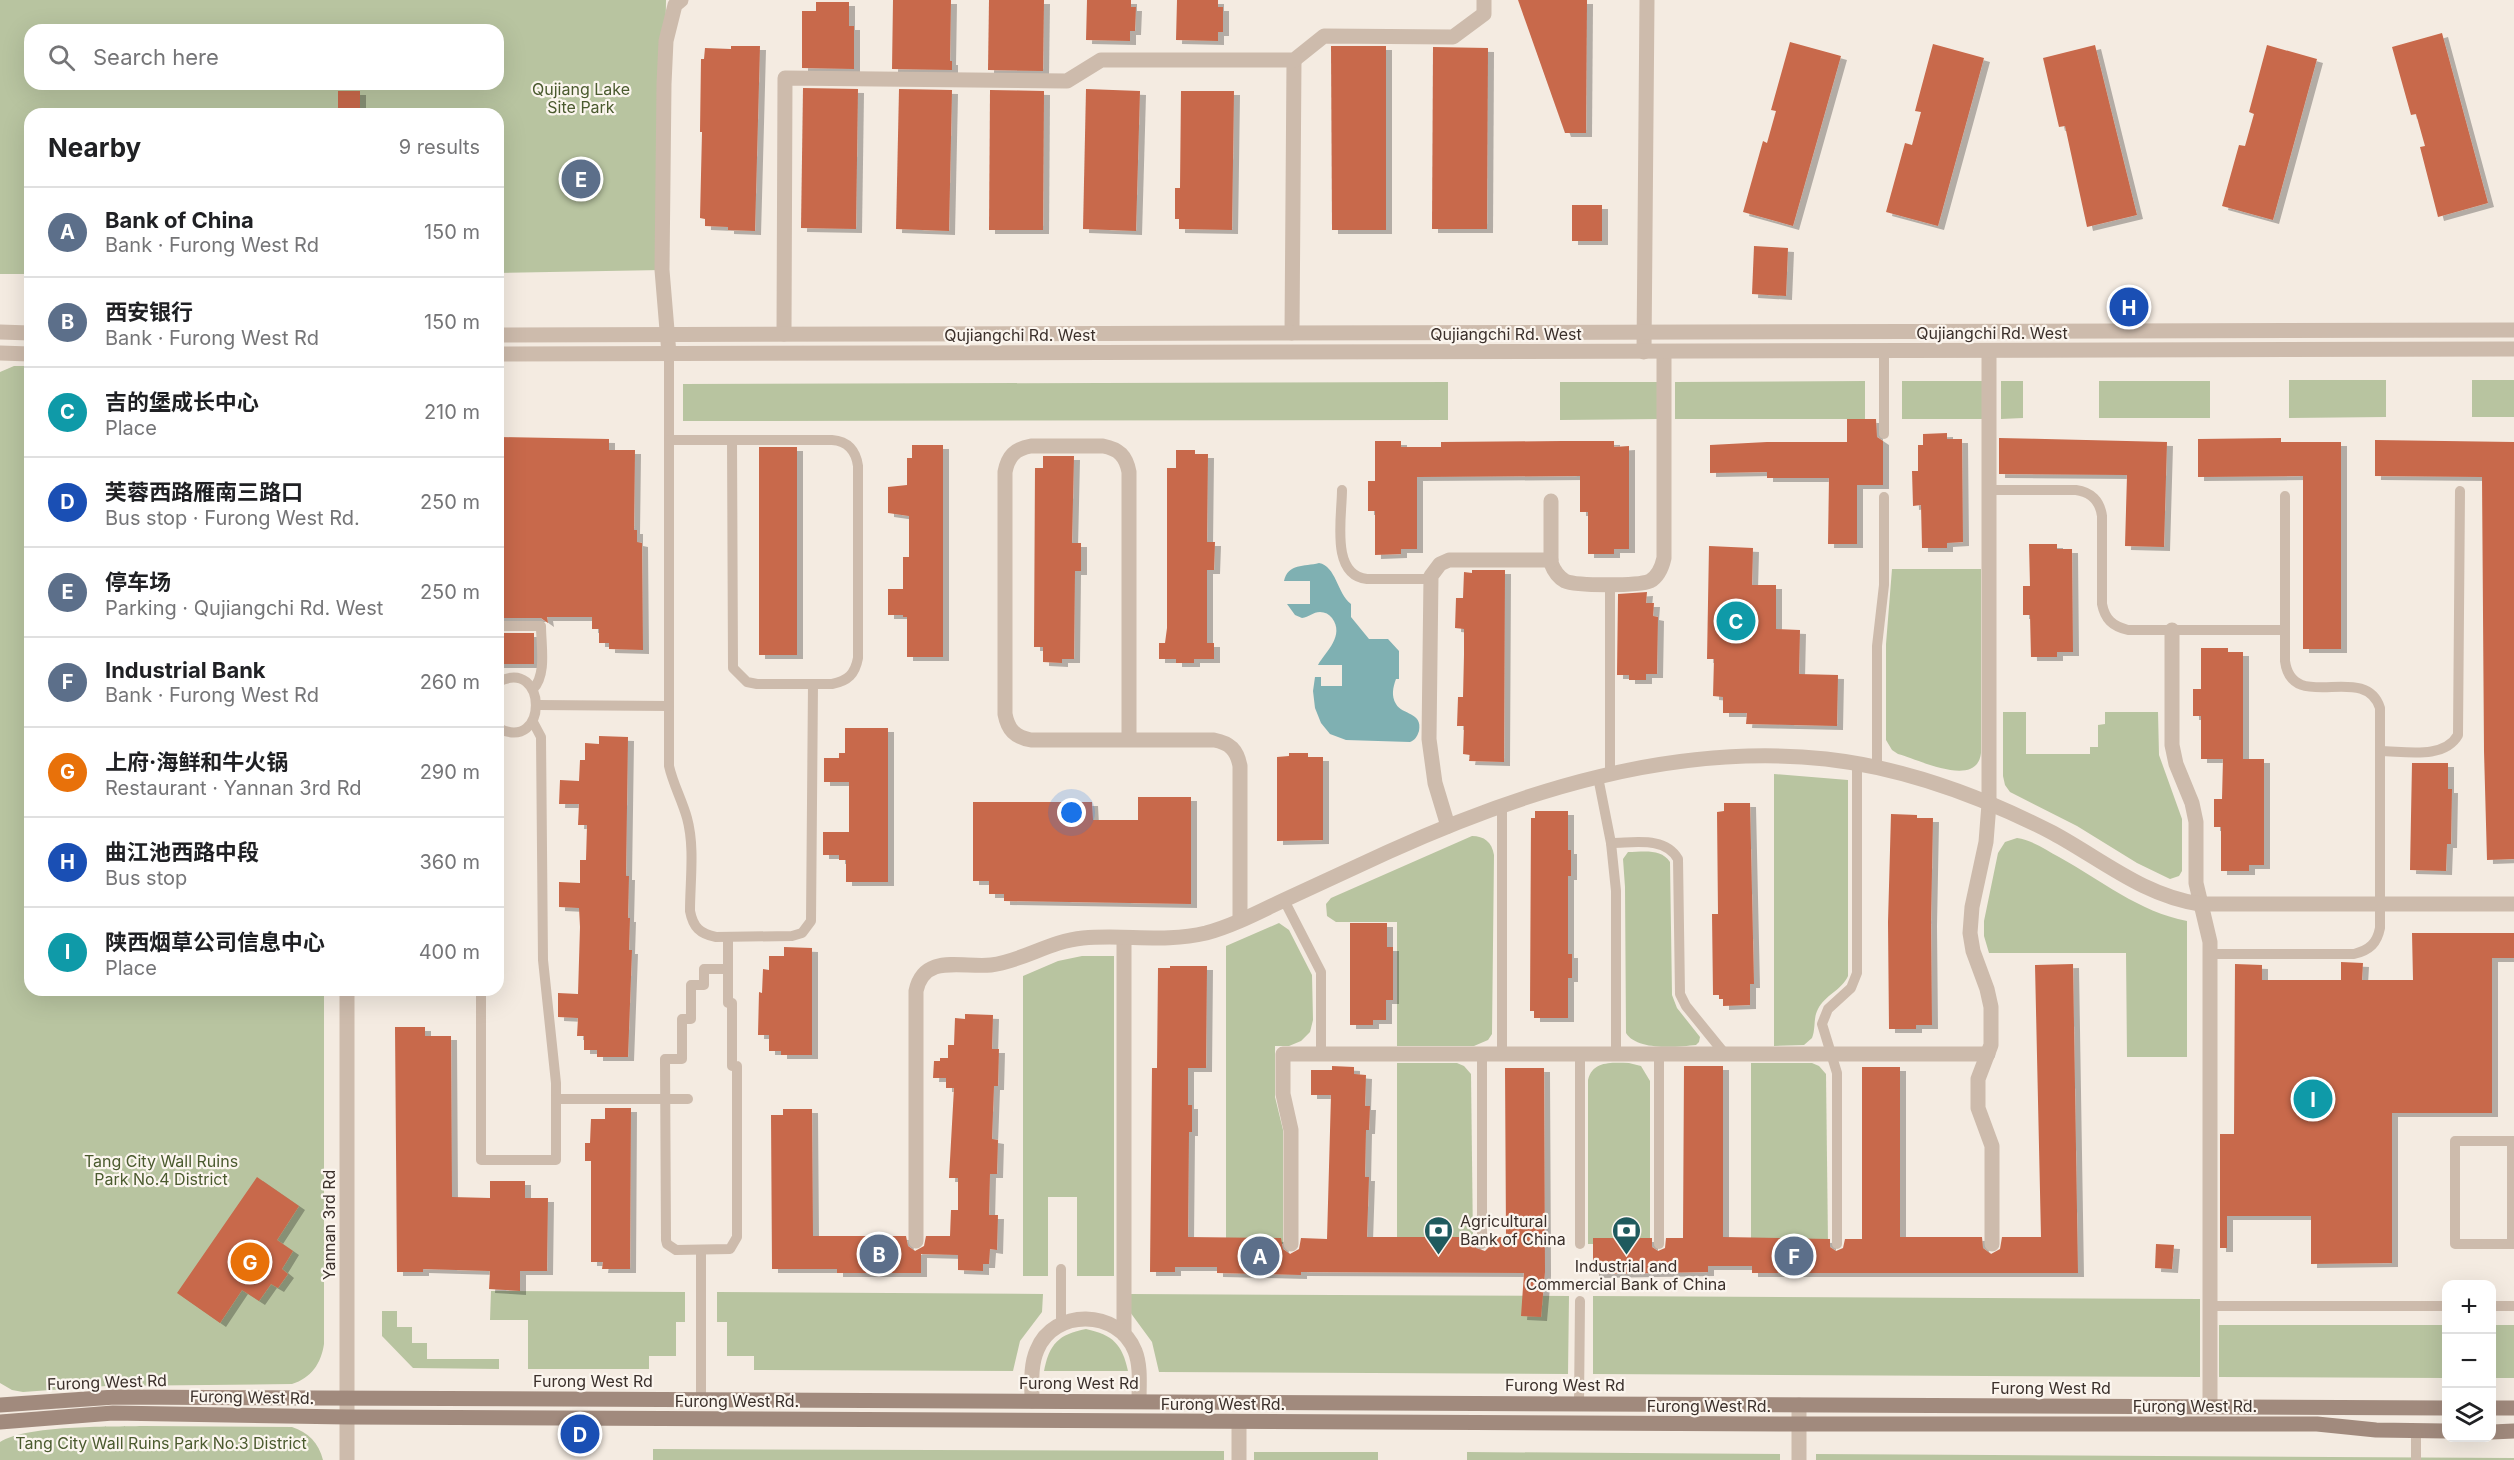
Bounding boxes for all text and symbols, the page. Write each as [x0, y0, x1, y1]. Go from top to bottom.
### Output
search box [24, 24, 504, 90]
icon: search [45, 41, 78, 74]
text: Search here [93, 44, 219, 70]
park label: Qujiang Lake Site Park [532, 79, 630, 117]
text: Nearby [48, 132, 141, 163]
text: 9 results [399, 135, 480, 159]
pin: E [562, 156, 600, 201]
text: Bank of China [105, 207, 254, 233]
text: A [60, 220, 75, 244]
text: 150 m [424, 220, 480, 244]
text: Bank · Furong West Rd [105, 233, 319, 257]
pin: H [2110, 284, 2148, 330]
text: 西安银行 [105, 299, 193, 325]
text: B [61, 310, 74, 334]
text: 150 m [424, 310, 480, 334]
street label: Qujiangchi Rd. West [1916, 323, 2068, 343]
street label: Qujiangchi Rd. West [1430, 324, 1582, 344]
street label: Qujiangchi Rd. West [944, 325, 1096, 345]
text: Bank · Furong West Rd [105, 326, 319, 350]
text: 吉的堡成长中心 [105, 389, 259, 415]
text: C [60, 400, 75, 424]
text: 210 m [424, 400, 480, 424]
text: Place [105, 416, 157, 440]
text: 芙蓉西路雁南三路口 [105, 479, 303, 505]
text: D [60, 490, 75, 514]
text: 250 m [420, 490, 480, 514]
text: Bus stop · Furong West Rd. [105, 506, 360, 530]
text: 停车场 [105, 569, 171, 595]
text: E [61, 580, 74, 604]
text: 250 m [420, 580, 480, 604]
text: Parking · Qujiangchi Rd. West [105, 596, 383, 620]
pin: C [1716, 598, 1756, 644]
text: Industrial Bank [105, 657, 266, 683]
text: F [62, 670, 73, 694]
text: 260 m [420, 670, 480, 694]
text: Bank · Furong West Rd [105, 683, 319, 707]
text: 上府·海鲜和牛火锅 [105, 749, 288, 775]
text: G [60, 760, 75, 784]
text: 290 m [420, 760, 480, 784]
text: Restaurant · Yannan 3rd Rd [105, 776, 362, 800]
your location [1057, 798, 1086, 827]
text: 曲江池西路中段 [105, 839, 259, 865]
text: H [60, 850, 75, 874]
text: 360 m [419, 850, 480, 874]
text: Bus stop [105, 866, 187, 890]
text: 陕西烟草公司信息中心 [105, 929, 325, 955]
text: I [65, 940, 70, 964]
text: 400 m [419, 940, 480, 964]
text: Place [105, 956, 157, 980]
pin: I [2294, 1076, 2332, 1122]
park label: Tang City Wall Ruins Park No.4 District [84, 1151, 238, 1189]
street label: Yannan 3rd Rd [319, 1170, 339, 1280]
place label: Agricultural Bank of China [1460, 1211, 1566, 1249]
bank icon: Agricultural Bank of China [1423, 1214, 1455, 1256]
bank icon: Industrial and Commercial Bank of China [1610, 1214, 1642, 1256]
pin: B [860, 1232, 898, 1276]
pin: A [1240, 1234, 1280, 1278]
pin: F [1774, 1234, 1814, 1278]
pin: G [230, 1240, 270, 1284]
place label: Industrial and Commercial Bank of China [1526, 1256, 1726, 1294]
map controls [2442, 1280, 2496, 1442]
button: + [2442, 1280, 2496, 1334]
button: − [2442, 1334, 2496, 1388]
street label: Furong West Rd [47, 1370, 167, 1394]
street label: Furong West Rd [533, 1371, 653, 1391]
street label: Furong West Rd [1019, 1373, 1139, 1393]
street label: Furong West Rd [1505, 1375, 1625, 1395]
street label: Furong West Rd [1991, 1378, 2111, 1398]
street label: Furong West Rd. [190, 1386, 314, 1408]
button: layers [2442, 1388, 2496, 1442]
street label: Furong West Rd. [675, 1391, 799, 1411]
street label: Furong West Rd. [1161, 1394, 1285, 1414]
street label: Furong West Rd. [1647, 1396, 1771, 1416]
street label: Furong West Rd. [2133, 1396, 2257, 1416]
pin: D [560, 1412, 600, 1456]
park label: Tang City Wall Ruins Park No.3 District [15, 1433, 307, 1453]

